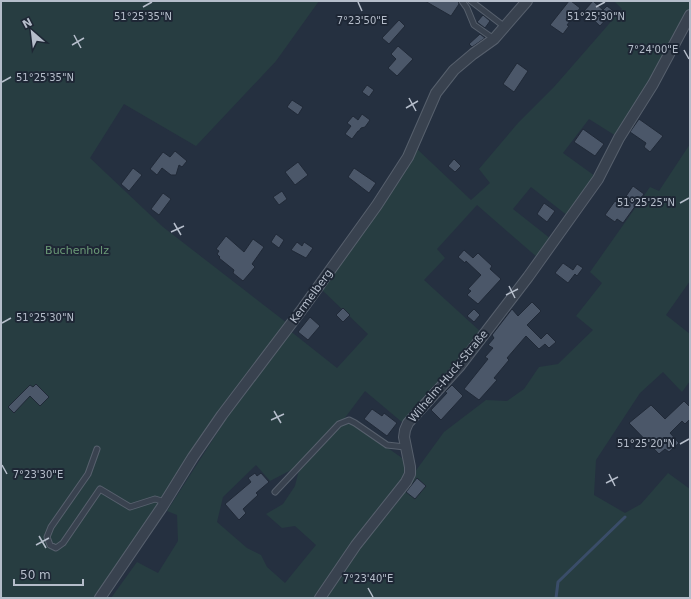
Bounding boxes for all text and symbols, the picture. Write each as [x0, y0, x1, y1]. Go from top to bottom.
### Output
text: 51°25'35"N [114, 11, 172, 22]
text: 51°25'30"N [567, 11, 625, 22]
north arrow [12, 12, 52, 52]
text: 7°23'50"E [337, 15, 387, 26]
text: N [20, 16, 35, 32]
text: 7°24'00"E [628, 44, 678, 55]
text: 51°25'35"N [16, 72, 74, 83]
text: 51°25'25"N [617, 197, 675, 208]
park label: Buchenholz [45, 244, 109, 257]
street label: Kermelberg [288, 267, 335, 326]
text: 51°25'30"N [16, 312, 74, 323]
street label: Wilhelm-Huck-Straße [406, 327, 491, 425]
text: 51°25'20"N [617, 438, 675, 449]
text: 7°23'30"E [13, 469, 63, 480]
scale bar [14, 561, 83, 587]
text: 50 m [20, 568, 51, 582]
text: 7°23'40"E [343, 573, 393, 584]

